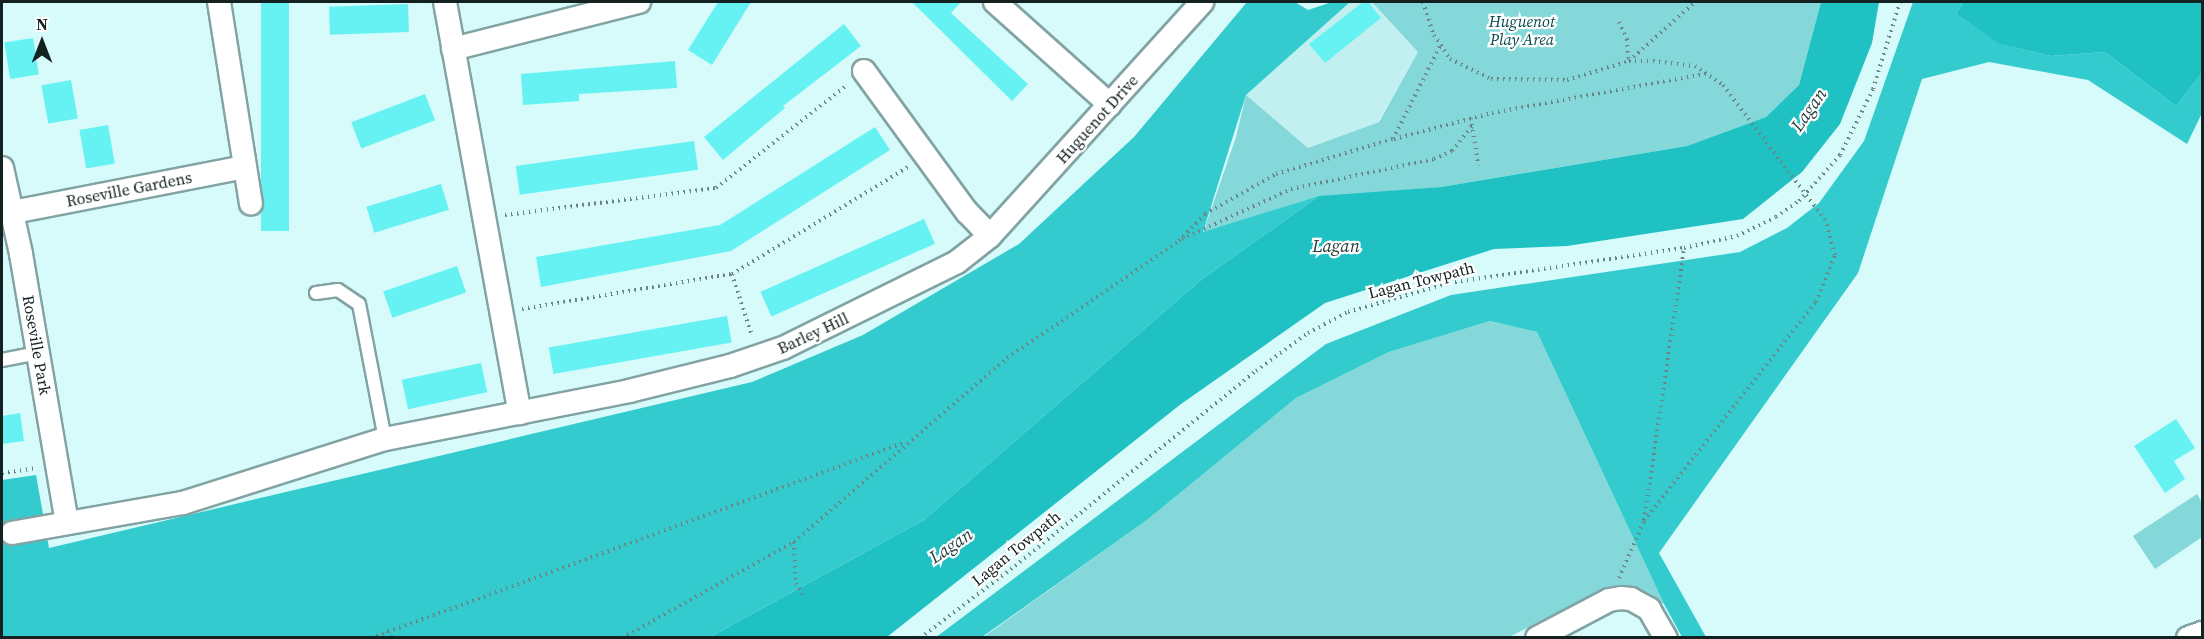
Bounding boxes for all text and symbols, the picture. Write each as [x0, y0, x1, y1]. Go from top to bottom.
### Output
park label: Huguenot Play Area [1489, 11, 1555, 49]
north arrow [12, 12, 72, 72]
text: N [36, 13, 48, 35]
street label: Huguenot Drive [1052, 71, 1142, 167]
water label: Lagan [1787, 84, 1831, 136]
street label: Roseville Gardens [64, 167, 194, 211]
water label: Lagan [1312, 235, 1360, 257]
street label: Lagan Towpath [1366, 258, 1476, 302]
street label: Roseville Park [19, 294, 55, 396]
street label: Barley Hill [774, 308, 852, 358]
street label: Lagan Towpath [968, 506, 1064, 590]
water label: Lagan [925, 524, 977, 568]

